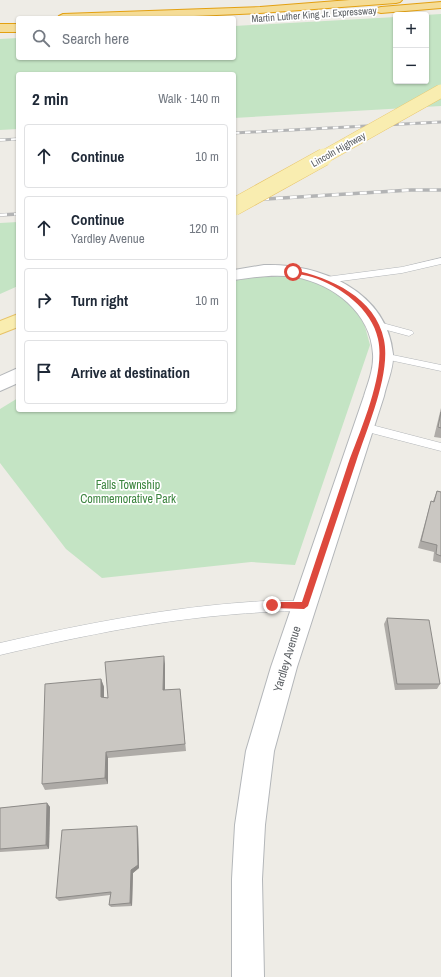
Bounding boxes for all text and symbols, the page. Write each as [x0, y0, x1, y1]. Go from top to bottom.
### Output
street label: Martin Luther King Jr. Expressway [251, 4, 378, 25]
map controls [393, 12, 429, 84]
button: + [393, 12, 429, 48]
search box [16, 16, 236, 60]
icon: search [30, 27, 52, 49]
text: Search here [62, 28, 129, 49]
button: − [393, 48, 429, 84]
text: 2 min [32, 87, 68, 110]
text: Walk · 140 m [158, 90, 220, 107]
street label: Lincoln Highway [309, 129, 369, 170]
icon: ahead [33, 145, 55, 167]
text: Continue [71, 146, 124, 167]
text: 10 m [195, 148, 219, 165]
text: Continue [71, 209, 124, 230]
icon: ahead [33, 217, 55, 239]
text: 120 m [189, 220, 219, 237]
text: Yardley Avenue [71, 230, 145, 247]
route start [284, 263, 302, 281]
icon: right [33, 289, 55, 311]
text: Turn right [71, 290, 128, 311]
text: 10 m [195, 292, 219, 309]
icon: arrive [33, 361, 55, 383]
text: Arrive at destination [71, 362, 190, 383]
park label: Falls Township Commemorative Park [80, 477, 176, 507]
route end [263, 596, 281, 614]
street label: Yardley Avenue [269, 624, 305, 694]

